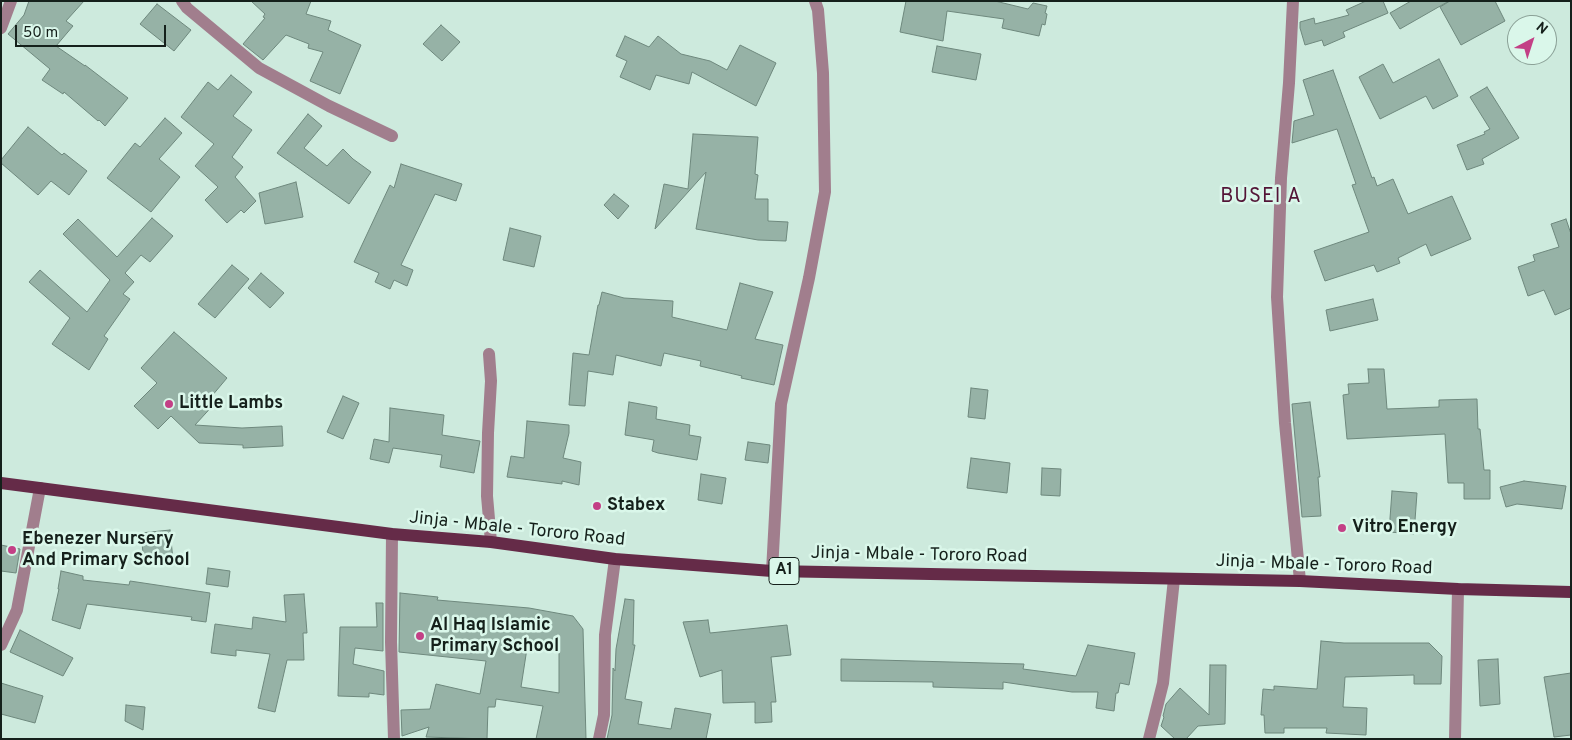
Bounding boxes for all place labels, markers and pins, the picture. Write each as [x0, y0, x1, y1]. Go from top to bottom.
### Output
place label: Little Lambs [179, 393, 283, 415]
marker: Little Lambs [163, 398, 175, 410]
place label: Stabex [607, 495, 665, 517]
marker: Stabex [591, 500, 603, 512]
place label: Vitro Energy [1352, 517, 1457, 539]
marker: Vitro Energy [1336, 522, 1348, 534]
place label: Ebenezer Nursery And Primary School [22, 529, 190, 572]
marker: Ebenezer Nursery And Primary School [6, 544, 18, 556]
place label: Al Haq Islamic Primary School [430, 615, 559, 658]
marker: Al Haq Islamic Primary School [414, 630, 426, 642]

